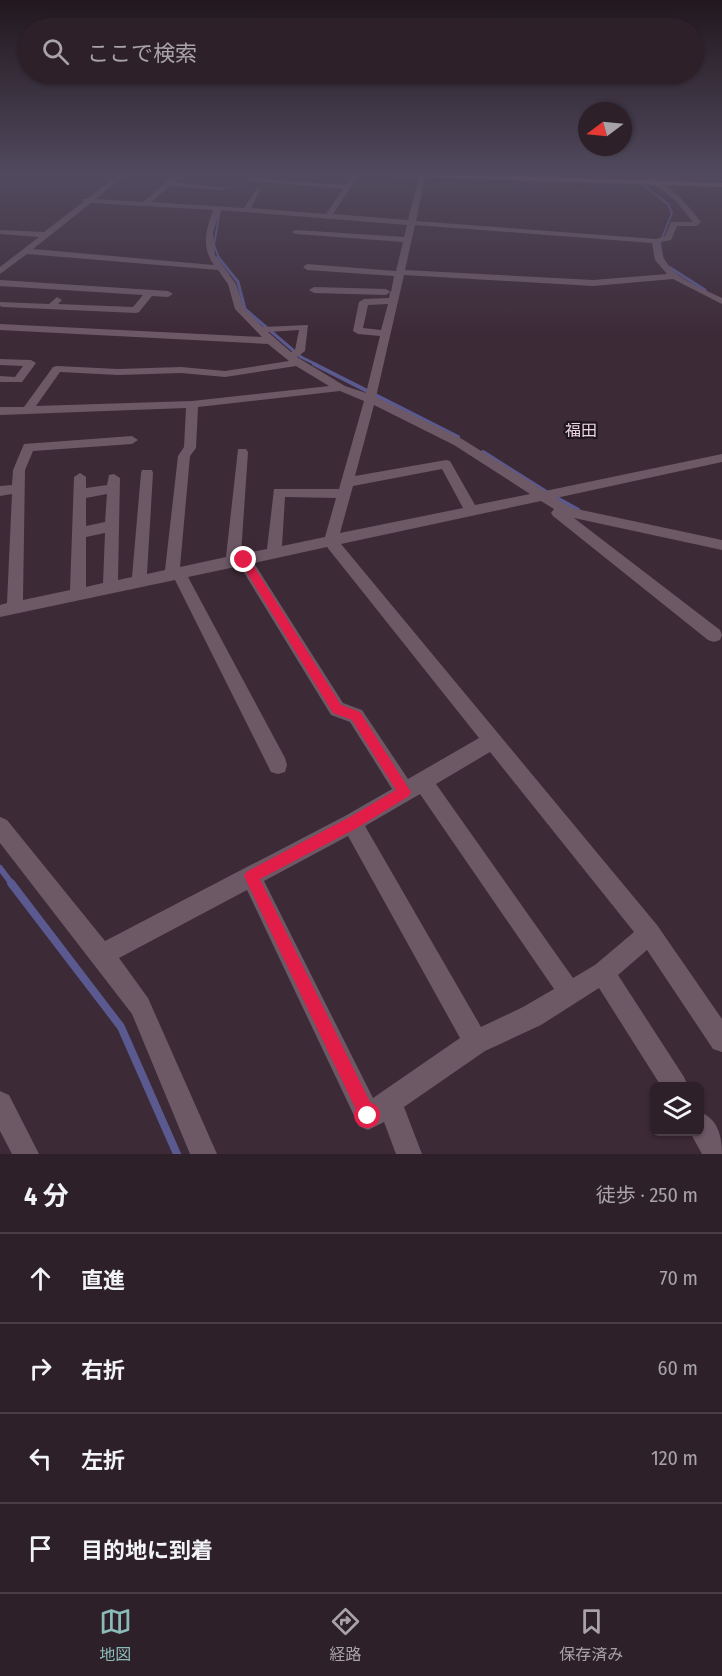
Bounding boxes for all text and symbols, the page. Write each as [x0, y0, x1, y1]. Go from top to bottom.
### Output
search box [18, 18, 704, 84]
icon: search [39, 35, 72, 68]
text: ここで検索 [87, 40, 197, 67]
north arrow [578, 102, 632, 156]
district label: 福田 [565, 421, 597, 440]
route end [230, 546, 256, 572]
map controls [650, 1082, 704, 1136]
button: layers [650, 1082, 704, 1136]
route start [354, 1102, 380, 1128]
text: 4 分 [24, 1181, 69, 1212]
text: 徒歩 · 250 m [596, 1183, 698, 1207]
icon: ahead [24, 1262, 57, 1295]
text: 70 m [660, 1266, 698, 1290]
text: 直進 [81, 1267, 125, 1294]
icon: right [24, 1352, 57, 1385]
text: 60 m [658, 1356, 698, 1380]
text: 右折 [81, 1357, 125, 1384]
icon: left [24, 1442, 57, 1475]
text: 120 m [651, 1446, 698, 1470]
text: 左折 [81, 1447, 125, 1474]
icon: arrive [24, 1532, 57, 1565]
text: 目的地に到着 [81, 1537, 213, 1564]
tab: 地図 [99, 1605, 132, 1665]
tab: 経路 [329, 1605, 362, 1665]
tab: 保存済み [559, 1605, 623, 1665]

